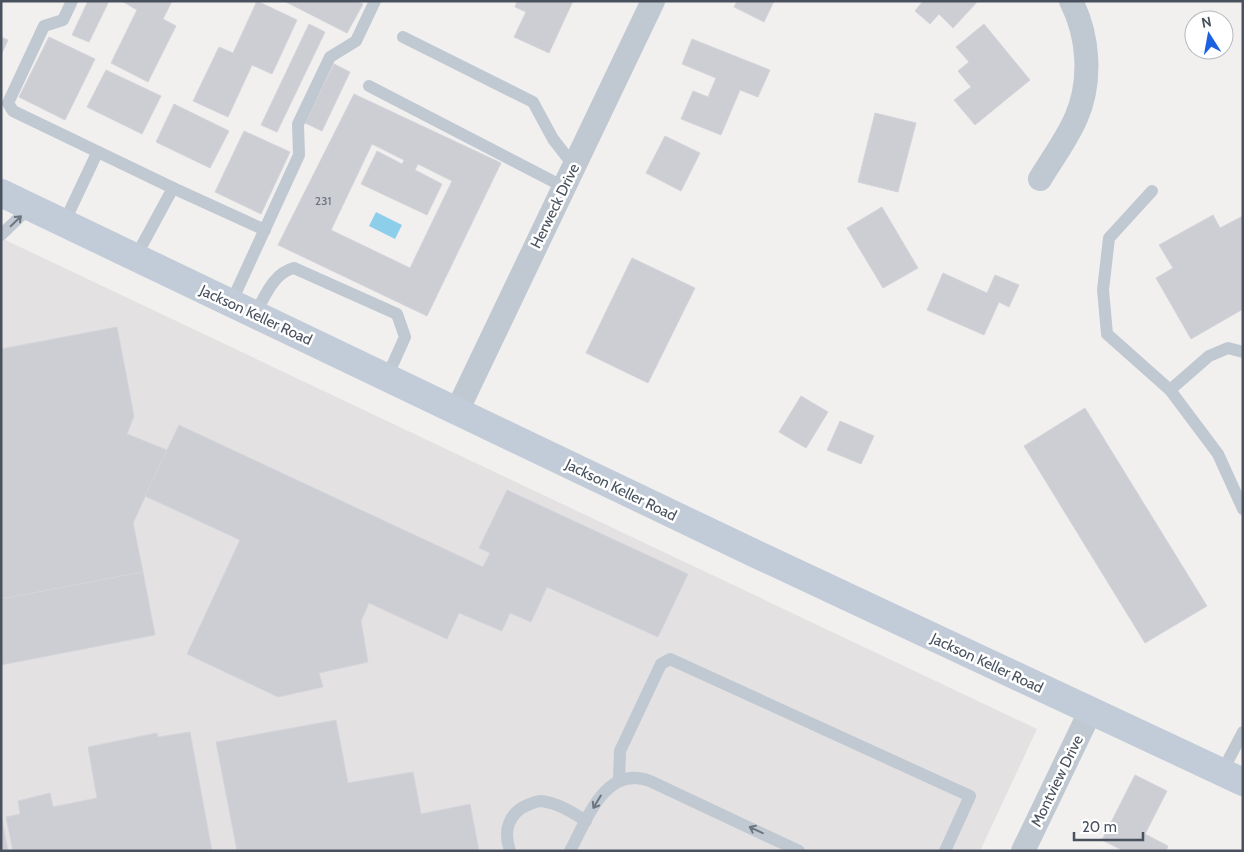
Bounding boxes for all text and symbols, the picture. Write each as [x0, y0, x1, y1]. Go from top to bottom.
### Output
north arrow [1184, 10, 1234, 60]
text: N [1200, 12, 1213, 32]
street label: Herweck Drive [527, 161, 583, 251]
house number: 231 [315, 193, 331, 208]
one-way arrow [10, 215, 22, 227]
street label: Jackson Keller Road [196, 281, 315, 349]
street label: Jackson Keller Road [561, 455, 680, 525]
street label: Jackson Keller Road [927, 629, 1046, 697]
street label: Montview Drive [1027, 732, 1087, 830]
one-way arrow [591, 795, 601, 809]
scale bar [1074, 810, 1143, 842]
text: 20 m [1082, 818, 1117, 836]
one-way arrow [748, 824, 763, 834]

